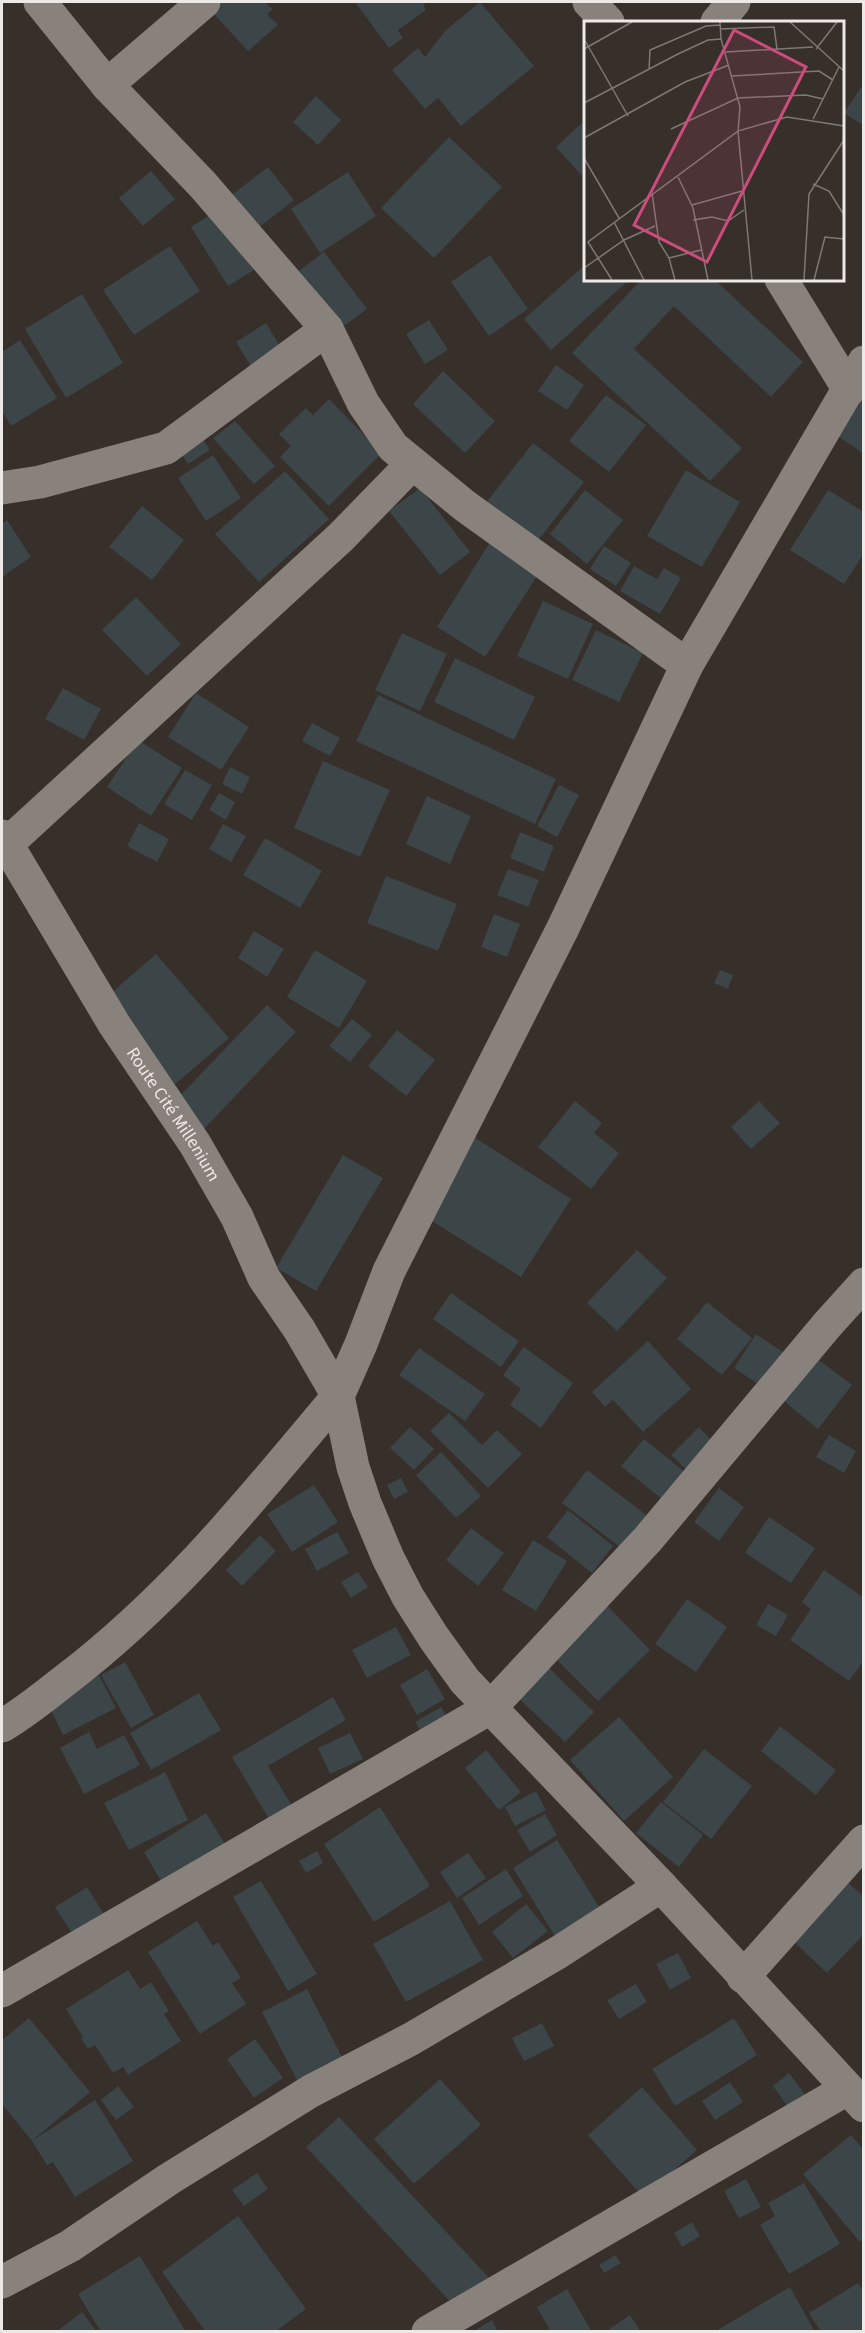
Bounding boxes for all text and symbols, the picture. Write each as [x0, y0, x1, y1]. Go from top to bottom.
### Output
inset map [584, 21, 844, 280]
street label: Route Cité Millenium [120, 1042, 226, 1186]

